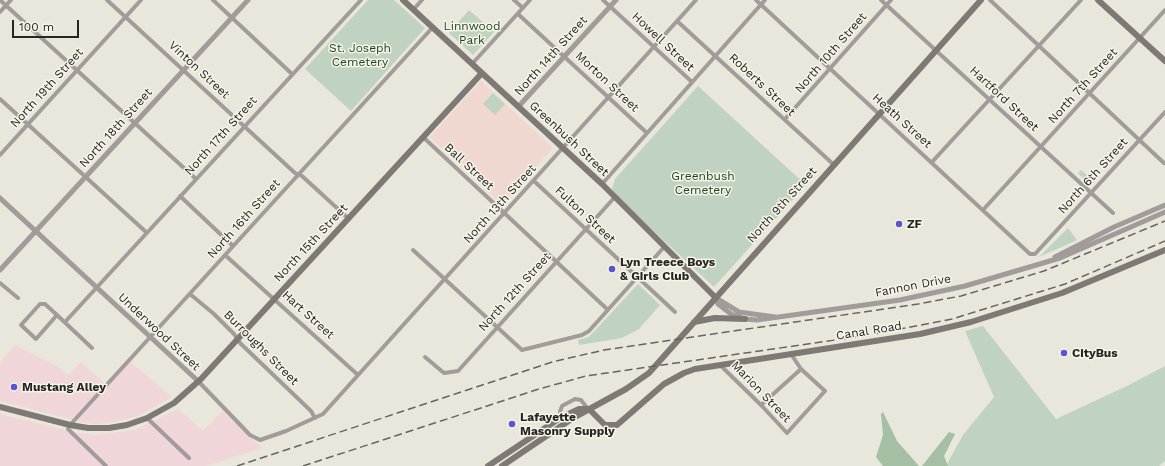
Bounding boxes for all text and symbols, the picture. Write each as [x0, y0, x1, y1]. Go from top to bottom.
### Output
street label: Howell Street [629, 9, 697, 75]
street label: North 10th Street [792, 10, 870, 96]
scale bar [14, 12, 81, 38]
street label: North 14th Street [512, 13, 590, 99]
park label: Linnwood Park [444, 19, 500, 47]
text: 100 m [19, 20, 54, 34]
street label: Vinton Street [166, 38, 232, 102]
park label: St. Joseph Cemetery [329, 41, 391, 69]
street label: North 19th Street [8, 45, 86, 131]
street label: North 7th Street [1045, 45, 1121, 127]
street label: Morton Street [572, 49, 642, 115]
street label: Roberts Street [726, 51, 798, 119]
street label: Hartford Street [967, 63, 1041, 135]
street label: North 18th Street [77, 85, 155, 171]
street label: Heath Street [869, 91, 935, 151]
street label: North 17th Street [182, 94, 260, 178]
street label: Greenbush Street [526, 98, 612, 180]
street label: North 6th Street [1055, 135, 1131, 217]
street label: Ball Street [441, 141, 497, 193]
street label: North 13th Street [461, 162, 539, 246]
street label: North 9th Street [744, 164, 820, 246]
park label: Greenbush Cemetery [671, 169, 735, 197]
street label: North 16th Street [205, 176, 283, 262]
street label: Fulton Street [552, 183, 618, 247]
street label: North 15th Street [271, 201, 351, 285]
place label: ZF [907, 217, 922, 231]
marker: ZF [894, 219, 904, 229]
street label: North 12th Street [476, 250, 554, 334]
place label: Lyn Treece Boys & Girls Club [620, 255, 715, 283]
marker: Lyn Treece Boys & Girls Club [607, 264, 617, 274]
street label: Fannon Drive [874, 272, 952, 300]
street label: Hart Street [279, 288, 337, 342]
street label: Underwood Street [115, 290, 203, 374]
street label: Burroughs Street [221, 308, 301, 388]
street label: Canal Road [835, 319, 903, 343]
place label: CityBus [1072, 346, 1118, 360]
marker: CityBus [1059, 348, 1069, 358]
street label: Marion Street [728, 358, 794, 426]
place label: Mustang Alley [22, 380, 106, 394]
marker: Mustang Alley [9, 382, 19, 392]
place label: Lafayette Masonry Supply [520, 410, 615, 438]
marker: Lafayette Masonry Supply [507, 419, 517, 429]

